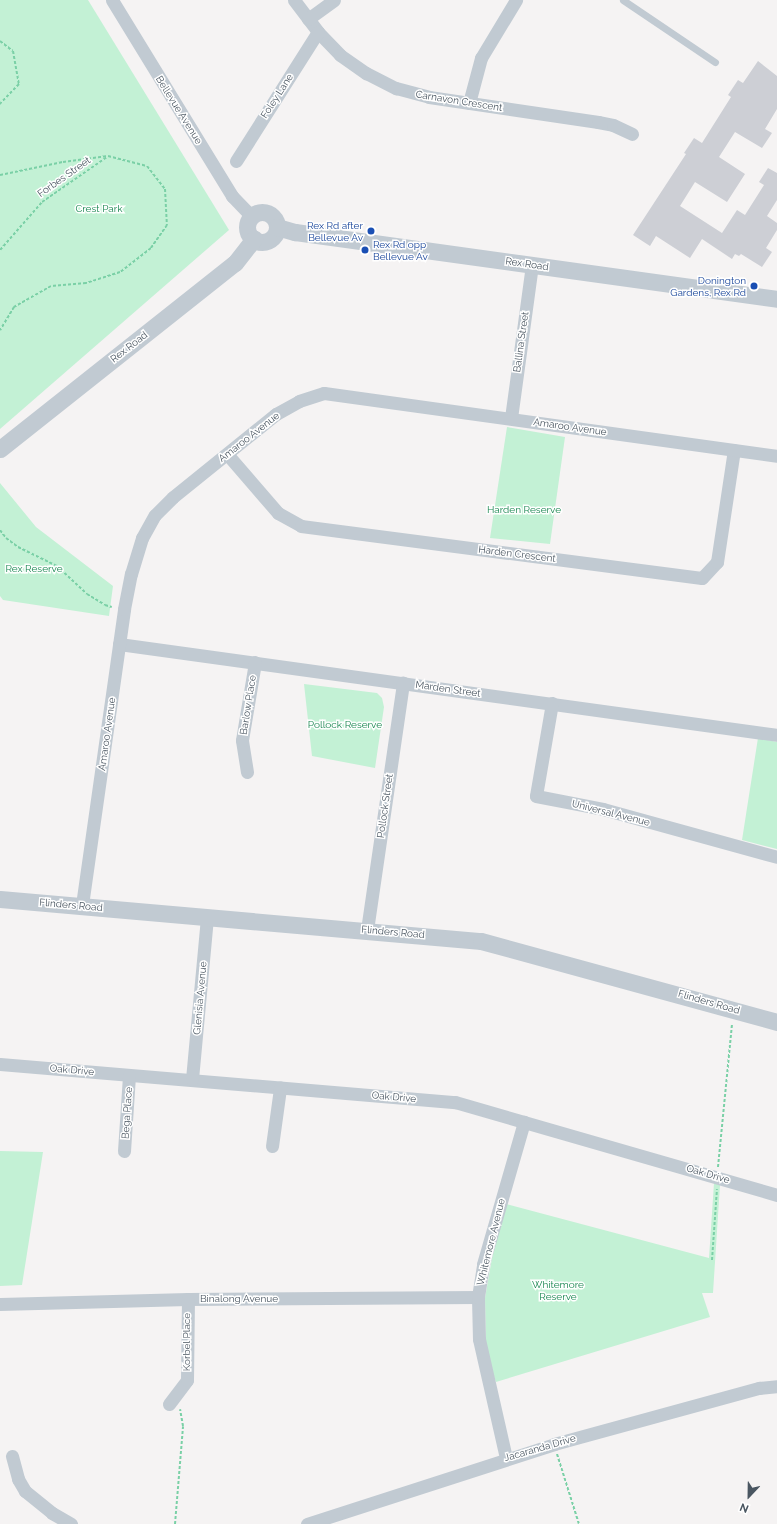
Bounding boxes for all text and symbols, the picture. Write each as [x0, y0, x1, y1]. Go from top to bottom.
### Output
street label: Foley Lane [258, 71, 296, 121]
street label: Bellevue Avenue [153, 74, 205, 146]
street label: Carnavon Crescent [415, 88, 503, 114]
street label: Forbes Street [35, 154, 93, 200]
park label: Crest Park [75, 203, 123, 215]
place label: Rex Rd after Bellevue Av [307, 219, 363, 242]
marker: Rex Rd after Bellevue Av [366, 226, 376, 236]
place label: Rex Rd opp Bellevue Av [373, 238, 428, 262]
marker: Rex Rd opp Bellevue Av [360, 245, 370, 255]
street label: Rex Road [505, 255, 549, 273]
place label: Donington Gardens, Rex Rd [670, 274, 746, 298]
marker: Donington Gardens, Rex Rd [749, 281, 759, 291]
street label: Ballina Street [511, 311, 531, 373]
street label: Rex Road [108, 329, 150, 365]
street label: Amaroo Avenue [216, 409, 282, 465]
street label: Amaroo Avenue [532, 416, 608, 438]
park label: Harden Reserve [487, 504, 561, 516]
street label: Harden Crescent [478, 543, 556, 565]
park label: Rex Reserve [5, 563, 63, 575]
street label: Barlow Place [237, 674, 259, 736]
street label: Marden Street [415, 678, 481, 700]
street label: Amaroo Avenue [96, 696, 118, 772]
park label: Pollock Reserve [308, 719, 382, 731]
street label: Pollock Street [375, 773, 395, 839]
street label: Universal Avenue [570, 797, 652, 829]
street label: Flinders Road [39, 896, 103, 914]
street label: Flinders Road [361, 923, 425, 941]
street label: Glenisia Avenue [191, 961, 209, 1035]
street label: Flinders Road [677, 987, 741, 1017]
street label: Oak Drive [49, 1062, 95, 1078]
street label: Bega Place [119, 1086, 135, 1140]
street label: Oak Drive [371, 1089, 417, 1105]
street label: Oak Drive [685, 1162, 731, 1186]
street label: Whitemore Avenue [474, 1197, 508, 1287]
park label: Whitemore Reserve [532, 1278, 584, 1302]
street label: Binalong Avenue [200, 1293, 278, 1305]
street label: Korbel Place [181, 1313, 193, 1371]
street label: Jacaranda Drive [503, 1432, 577, 1464]
north arrow [729, 1476, 769, 1516]
text: N [738, 1500, 751, 1515]

